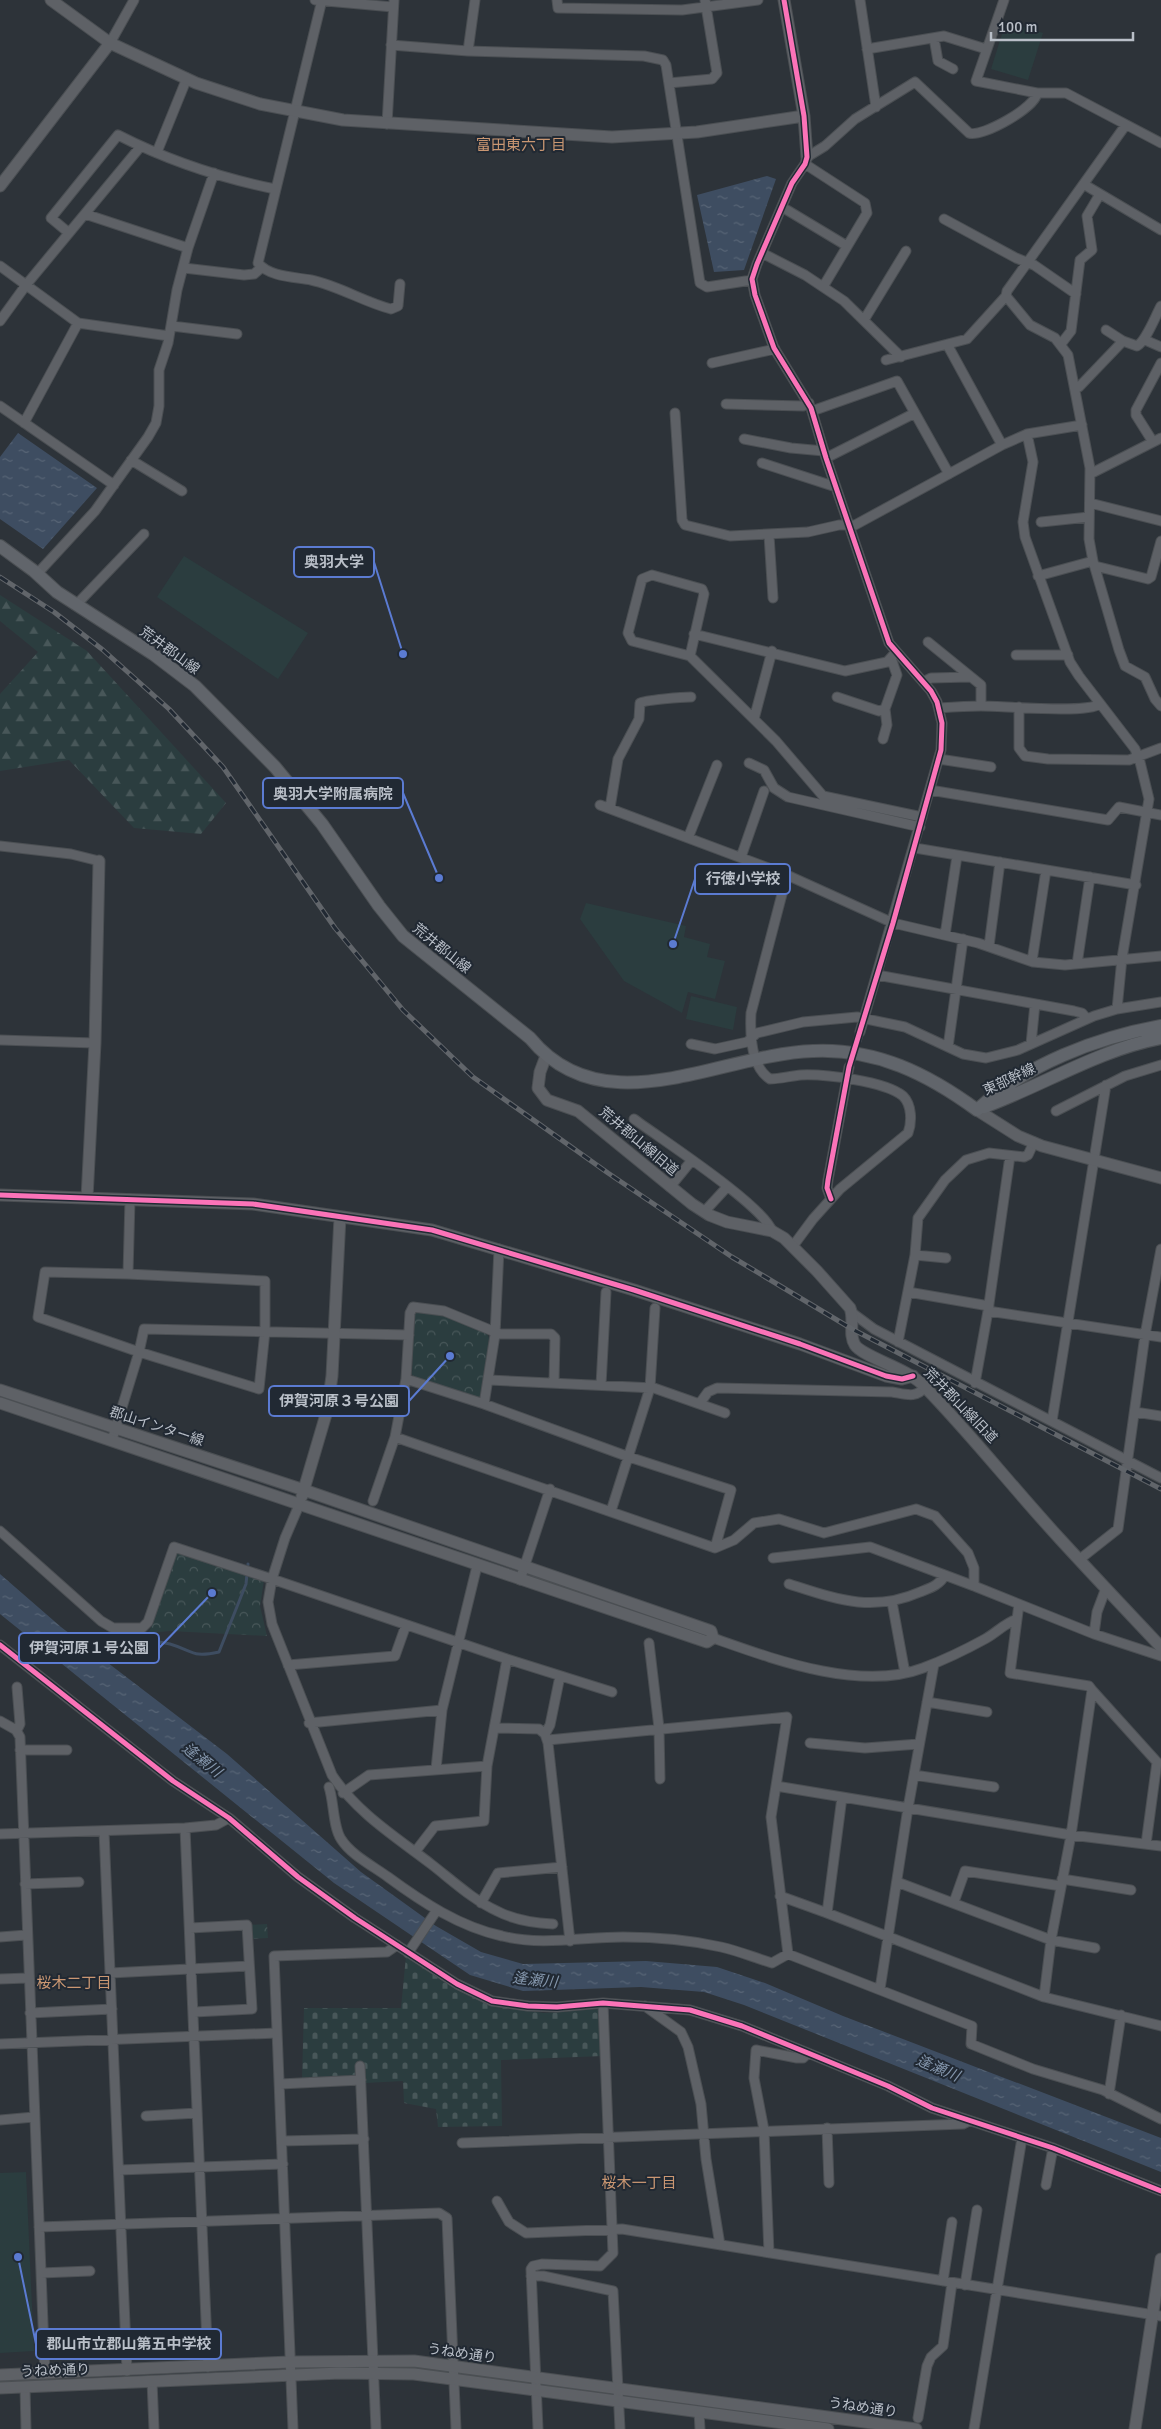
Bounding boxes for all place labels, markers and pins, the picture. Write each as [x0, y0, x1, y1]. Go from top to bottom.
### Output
callout: 奥羽大学 [294, 547, 374, 577]
callout: 奥羽大学附属病院 [263, 778, 403, 808]
callout: 行徳小学校 [695, 864, 790, 894]
callout: 伊賀河原３号公園 [269, 1386, 409, 1416]
callout: 伊賀河原１号公園 [19, 1633, 159, 1663]
callout: 郡山市立郡山第五中学校 [36, 2329, 221, 2359]

